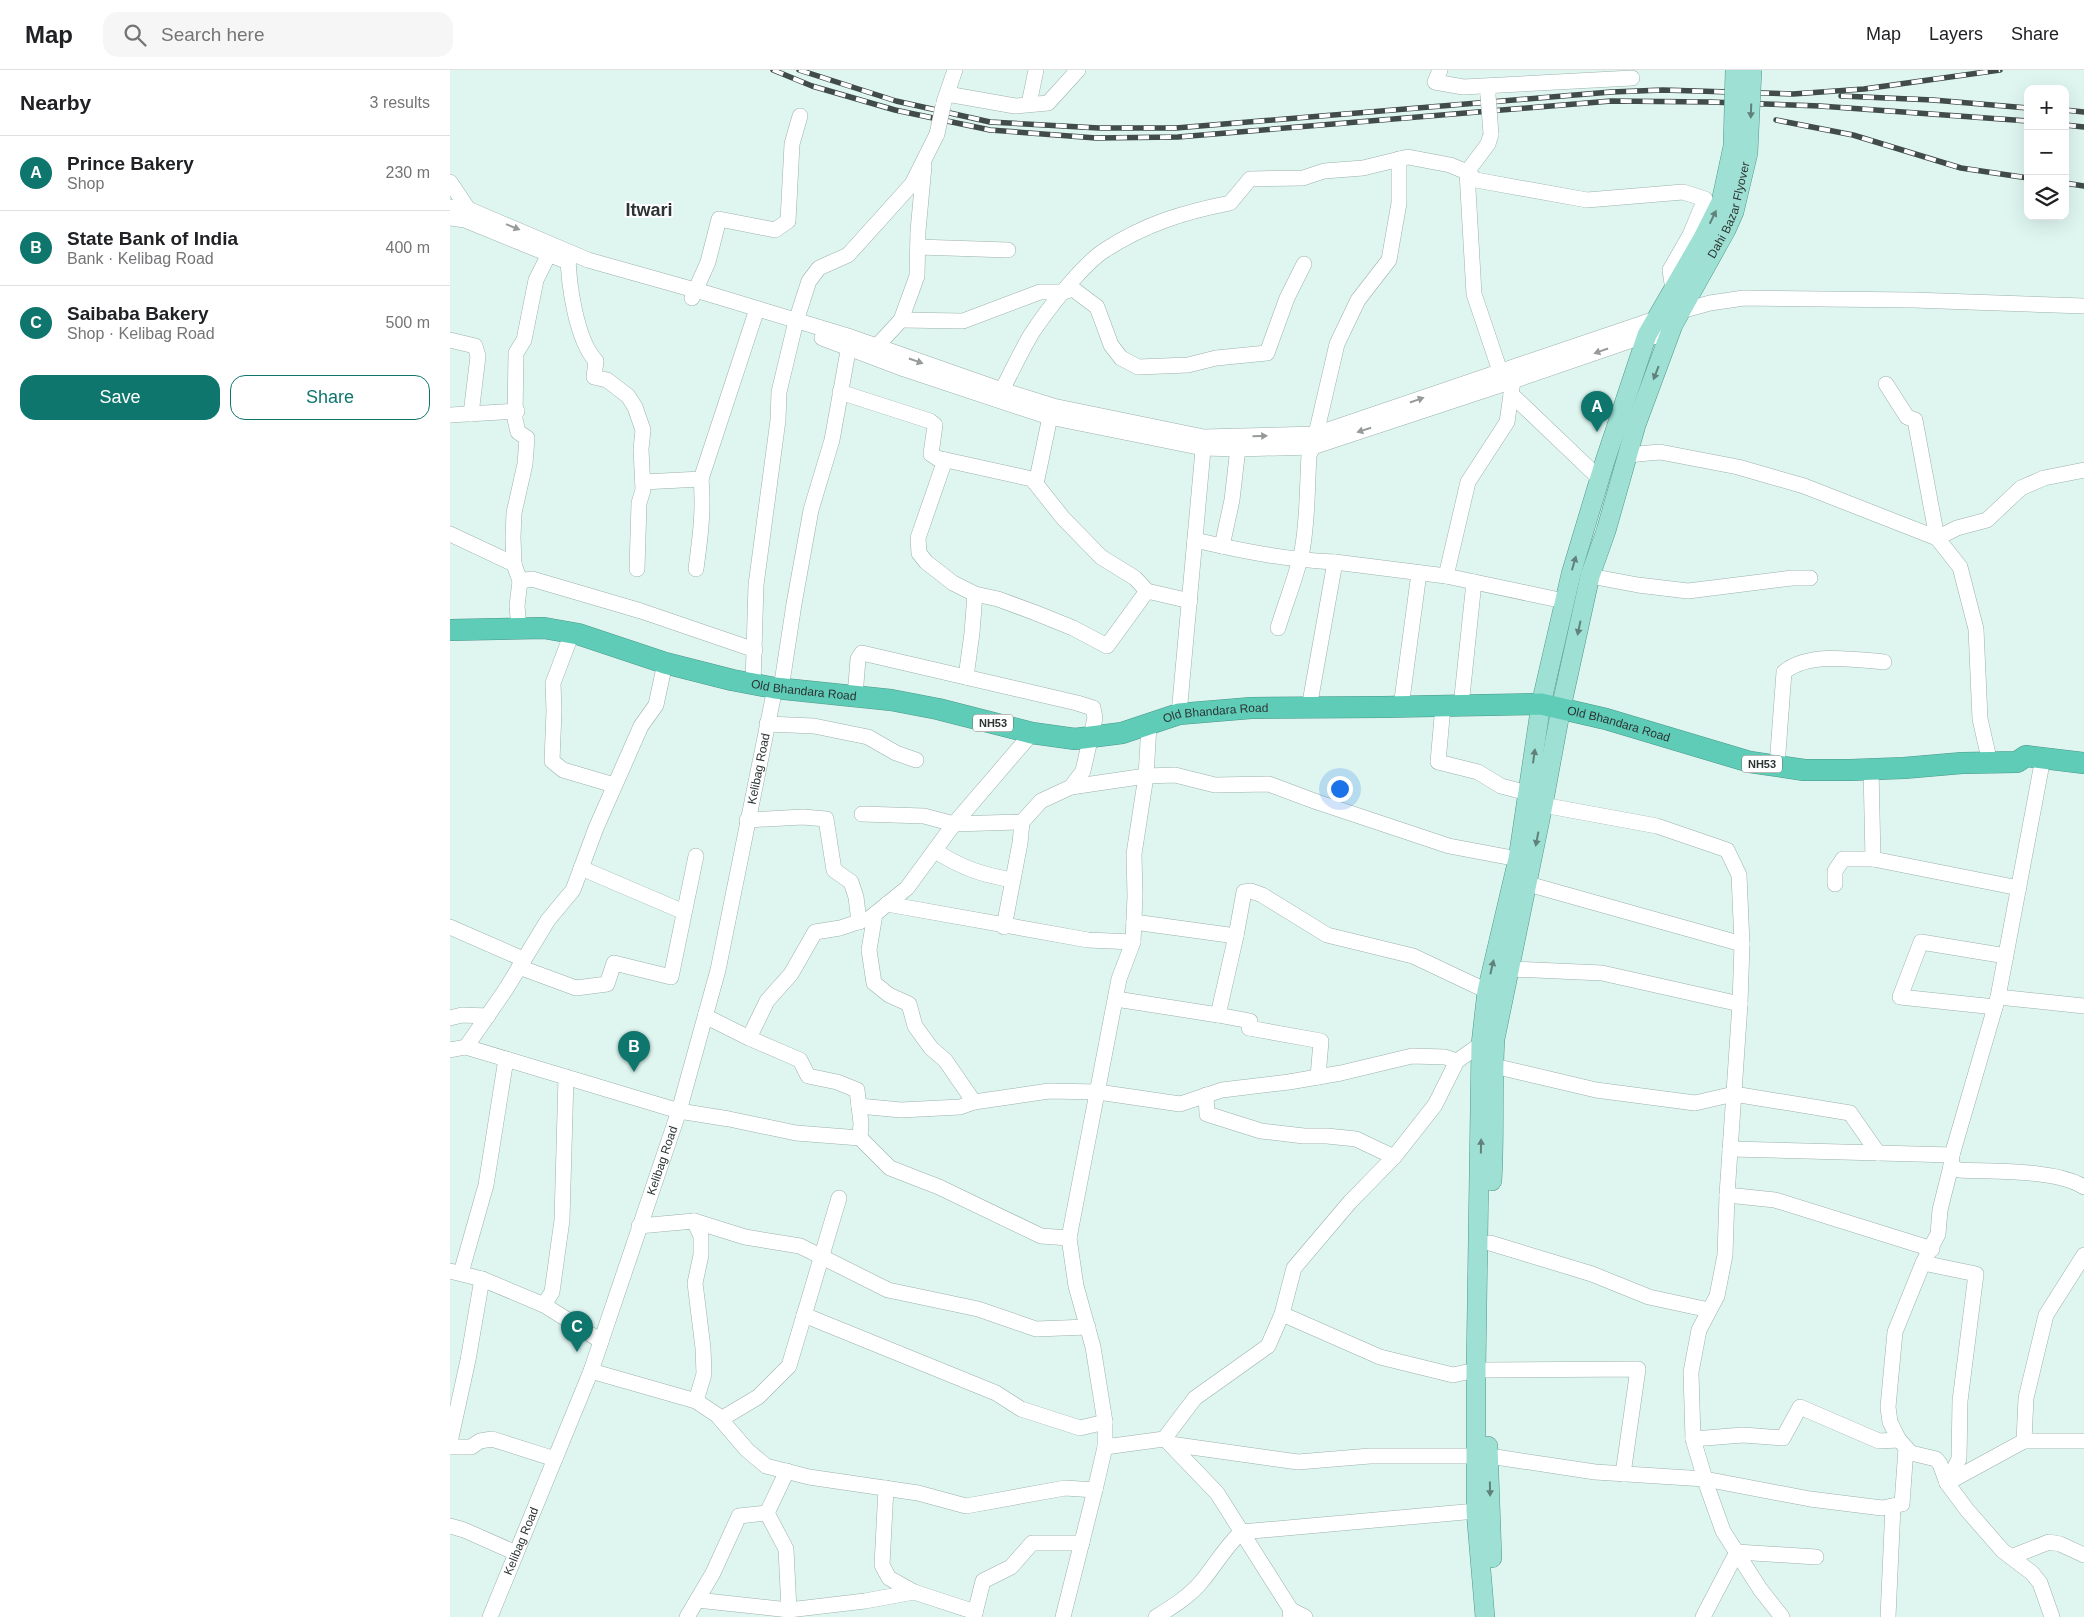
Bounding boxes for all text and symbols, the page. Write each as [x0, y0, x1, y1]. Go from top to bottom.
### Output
search box [103, 12, 453, 57]
text: Map [25, 21, 73, 48]
icon: search [121, 21, 149, 49]
text: Search here [161, 24, 265, 45]
text: Map [1866, 24, 1901, 44]
text: Layers [1929, 24, 1983, 44]
text: Share [2011, 24, 2059, 44]
map controls [2024, 85, 2069, 220]
button: + [2024, 85, 2069, 130]
text: Nearby [20, 91, 91, 114]
text: 3 results [370, 94, 430, 111]
one-way arrow [1747, 104, 1755, 120]
button: − [2024, 130, 2069, 175]
text: Prince Bakery [67, 153, 194, 174]
street label: Dahi Bazar Flyover [1705, 160, 1753, 261]
text: A [30, 164, 42, 181]
text: 230 m [386, 164, 430, 181]
text: Shop [67, 175, 104, 192]
button: layers [2024, 175, 2069, 220]
district label: Itwari [625, 200, 673, 220]
one-way arrow [1710, 210, 1718, 224]
one-way arrow [506, 223, 521, 231]
text: State Bank of India [67, 228, 238, 249]
text: B [30, 239, 42, 256]
text: 400 m [386, 239, 430, 256]
text: Bank · Kelibag Road [67, 250, 214, 267]
text: Saibaba Bakery [67, 303, 209, 324]
text: C [30, 314, 42, 331]
text: 500 m [386, 314, 430, 331]
text: Shop · Kelibag Road [67, 325, 215, 342]
one-way arrow [1593, 347, 1608, 355]
one-way arrow [908, 358, 923, 365]
one-way arrow [1652, 365, 1659, 380]
button: Save [20, 375, 220, 420]
button: Share [230, 375, 430, 420]
pin: A [1581, 391, 1613, 432]
one-way arrow [1410, 396, 1425, 404]
one-way arrow [1356, 426, 1371, 434]
one-way arrow [1252, 432, 1268, 440]
one-way arrow [1570, 556, 1578, 571]
one-way arrow [1575, 621, 1583, 636]
street label: Old Bhandara Road [750, 677, 857, 703]
street label: Old Bhandara Road [1161, 701, 1268, 726]
street label: Old Bhandara Road [1566, 703, 1672, 745]
road number: NH53 [973, 714, 1013, 731]
street label: Kelibag Road [745, 732, 773, 806]
one-way arrow [1530, 748, 1538, 764]
road number: NH53 [1742, 756, 1782, 772]
your location [1327, 776, 1353, 802]
one-way arrow [1532, 832, 1540, 848]
one-way arrow [1488, 960, 1496, 975]
pin: B [618, 1031, 650, 1072]
street label: Kelibag Road [644, 1124, 680, 1197]
one-way arrow [1477, 1138, 1485, 1154]
pin: C [561, 1311, 593, 1352]
one-way arrow [1486, 1481, 1494, 1497]
street label: Kelibag Road [501, 1505, 541, 1577]

